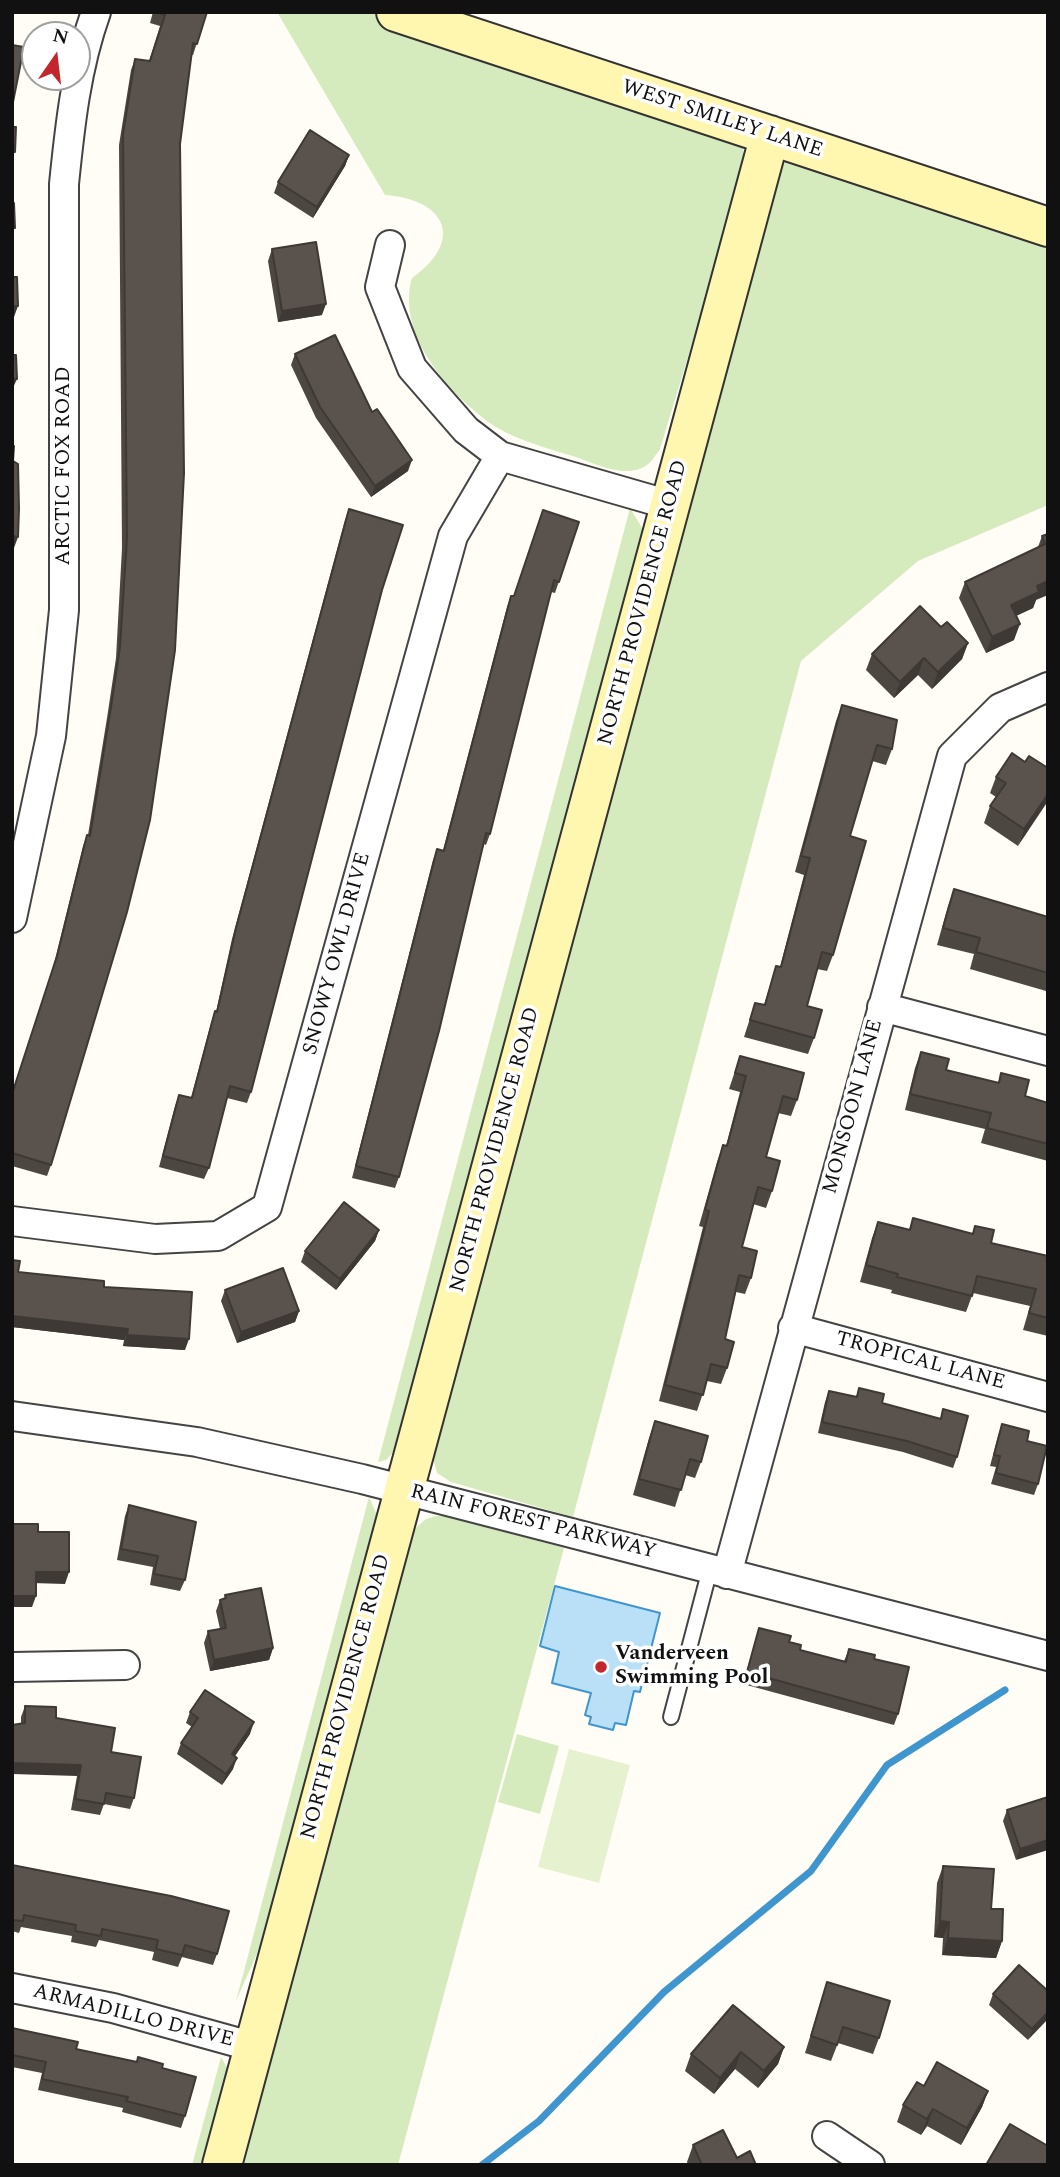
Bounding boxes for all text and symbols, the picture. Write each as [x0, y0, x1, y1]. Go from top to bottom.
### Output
north arrow [21, 21, 91, 91]
text: N [50, 21, 72, 53]
street label: WEST SMILEY LANE [618, 76, 826, 164]
street label: ARCTIC FOX ROAD [52, 366, 78, 566]
street label: NORTH PROVIDENCE ROAD [594, 458, 694, 748]
street label: SNOWY OWL DRIVE [299, 850, 377, 1058]
street label: NORTH PROVIDENCE ROAD [446, 1005, 546, 1295]
street label: MONSOON LANE [819, 1017, 889, 1197]
street label: TROPICAL LANE [832, 1327, 1008, 1397]
street label: RAIN FOREST PARKWAY [407, 1480, 659, 1566]
street label: NORTH PROVIDENCE ROAD [297, 1552, 397, 1842]
place label: Vanderveen Swimming Pool [615, 1642, 768, 1692]
marker: Vanderveen Swimming Pool [593, 1659, 609, 1675]
street label: ARMADILLO DRIVE [30, 1980, 236, 2054]

